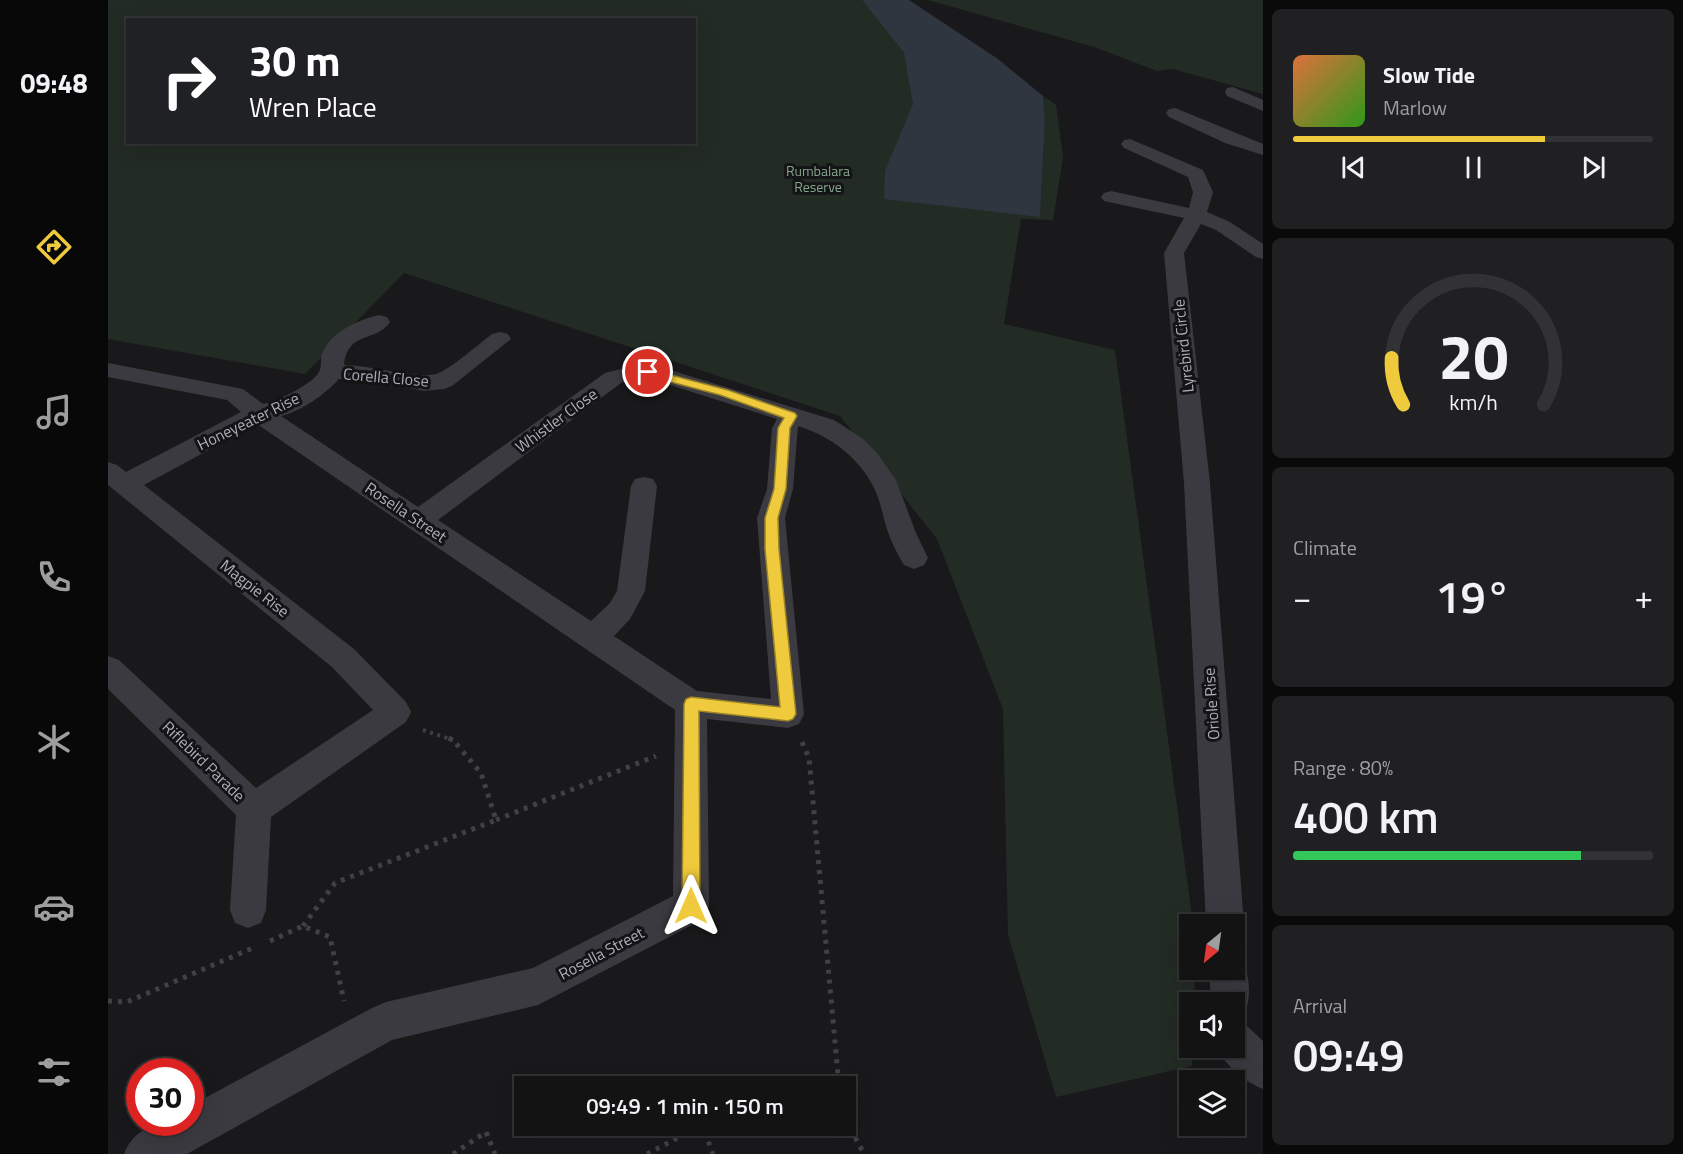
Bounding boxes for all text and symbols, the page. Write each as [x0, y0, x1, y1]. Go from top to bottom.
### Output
text: 30 m [249, 28, 341, 92]
icon: right [150, 42, 228, 120]
text: Slow Tide [1383, 58, 1475, 92]
text: 09:48 [20, 62, 88, 103]
text: Wren Place [249, 86, 377, 127]
text: Marlow [1383, 92, 1447, 123]
icon: previous [1337, 151, 1370, 184]
icon: pause [1457, 151, 1490, 184]
icon: next [1577, 151, 1610, 184]
park label: Rumbalara Reserve [786, 160, 850, 197]
icon: directions [33, 226, 75, 268]
street label: Lyrebird Circle [1166, 298, 1200, 394]
text: 20 [1438, 308, 1508, 403]
pin [622, 346, 673, 397]
icon: arrive [631, 355, 664, 388]
street label: Corella Close [342, 361, 430, 393]
street label: Whistler Close [510, 382, 602, 458]
street label: Honeyeater Rise [193, 386, 303, 456]
text: km/h [1449, 386, 1497, 418]
icon: music [33, 391, 75, 433]
street label: Rosella Street [360, 476, 452, 548]
text: Climate [1293, 532, 1357, 563]
street label: Magpie Rise [215, 553, 295, 623]
icon: phone [33, 556, 75, 598]
text: 19° [1435, 562, 1511, 630]
text: − [1293, 572, 1311, 622]
text: + [1635, 572, 1653, 622]
street label: Oriole Rise [1197, 667, 1225, 741]
street label: Riflebird Parade [157, 715, 251, 807]
icon: climate [33, 721, 75, 763]
text: Range · 80% [1293, 752, 1393, 783]
text: 400 km [1293, 782, 1439, 850]
position arrow [659, 874, 723, 938]
icon: car [33, 886, 75, 928]
north arrow [1179, 914, 1245, 980]
map controls [1179, 914, 1245, 1136]
street label: Rosella Street [554, 920, 648, 986]
text: Arrival [1293, 990, 1347, 1021]
button: sound [1179, 992, 1245, 1058]
text: 09:49 [1293, 1020, 1405, 1088]
icon: filters [33, 1051, 75, 1093]
speed limit sign: 30 [126, 1058, 204, 1136]
button: layers [1179, 1070, 1245, 1136]
text: 09:49 · 1 min · 150 m [586, 1089, 784, 1123]

